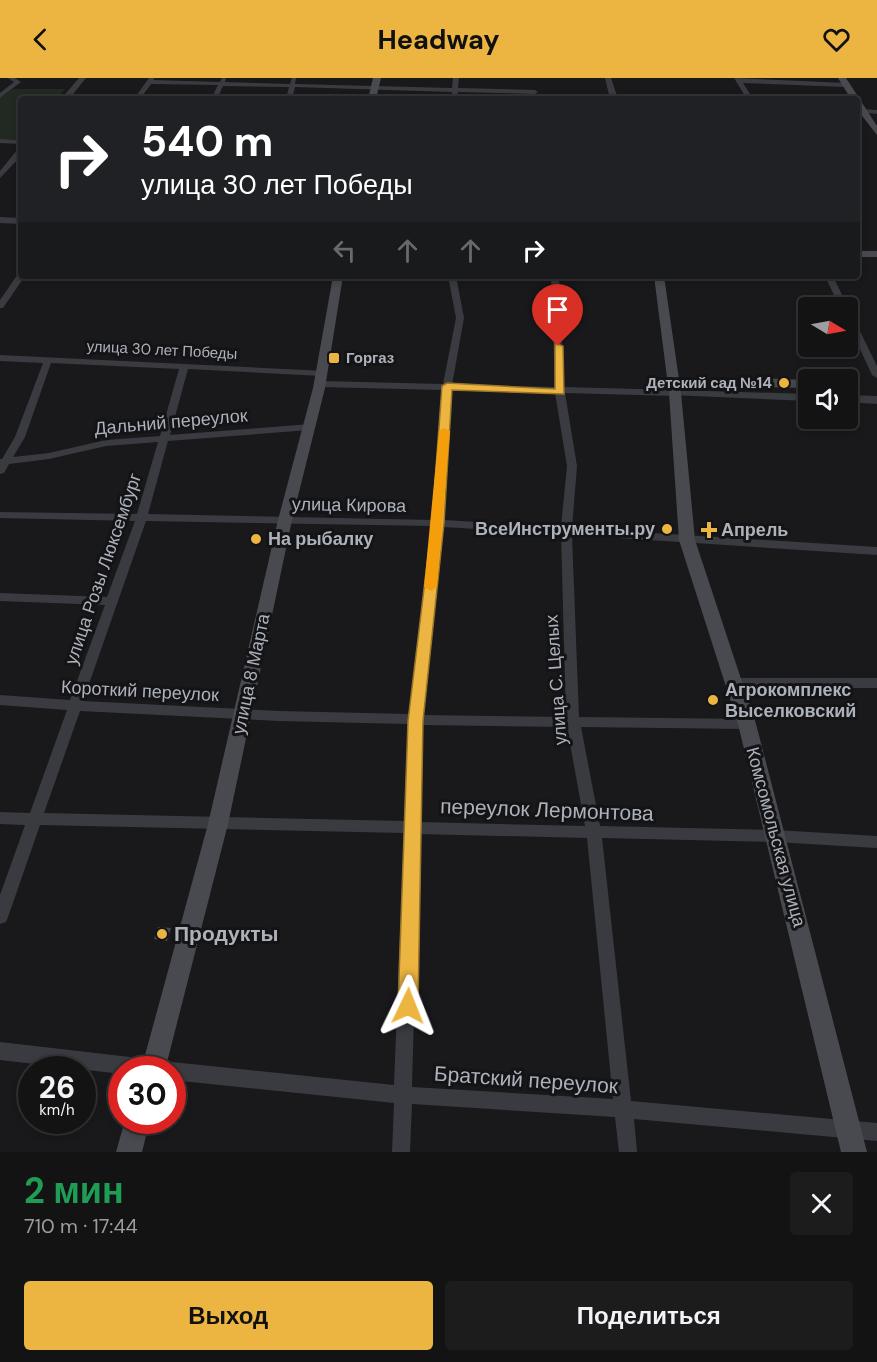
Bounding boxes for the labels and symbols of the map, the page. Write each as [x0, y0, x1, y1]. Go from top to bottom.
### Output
pin [532, 284, 583, 346]
north arrow [798, 297, 858, 357]
street label: улица 30 лет Победы [86, 336, 238, 364]
place label: Горгаз [346, 348, 394, 368]
marker: Горгаз [327, 351, 341, 365]
place label: Детский сад №14 [646, 373, 772, 393]
marker: Детский сад №14 [777, 376, 791, 390]
street label: Дальний переулок [93, 403, 249, 441]
street label: улица Розы Люксембург [59, 470, 147, 668]
street label: улица Кирова [292, 492, 407, 518]
place label: ВсеИнструменты.ру [475, 517, 655, 541]
place label: Апрель [721, 518, 788, 542]
marker: ВсеИнструменты.ру [660, 522, 674, 536]
marker: Апрель [702, 523, 716, 537]
place label: На рыбалку [268, 527, 373, 551]
marker: На рыбалку [249, 532, 263, 546]
street label: улица 8 Марта [226, 610, 276, 737]
street label: улица С. Целых [539, 614, 573, 746]
street label: Короткий переулок [61, 675, 220, 707]
place label: Агрокомплекс Выселковский [725, 678, 856, 723]
marker: Агрокомплекс Выселковский [706, 693, 720, 707]
street label: Комсомольская улица [740, 744, 812, 931]
street label: переулок Лермонтова [440, 792, 655, 828]
place label: Продукты [174, 920, 278, 948]
marker: Продукты [155, 927, 169, 941]
position arrow [376, 974, 440, 1038]
speed limit sign: 30 [108, 1056, 186, 1134]
street label: Братский переулок [433, 1060, 620, 1100]

